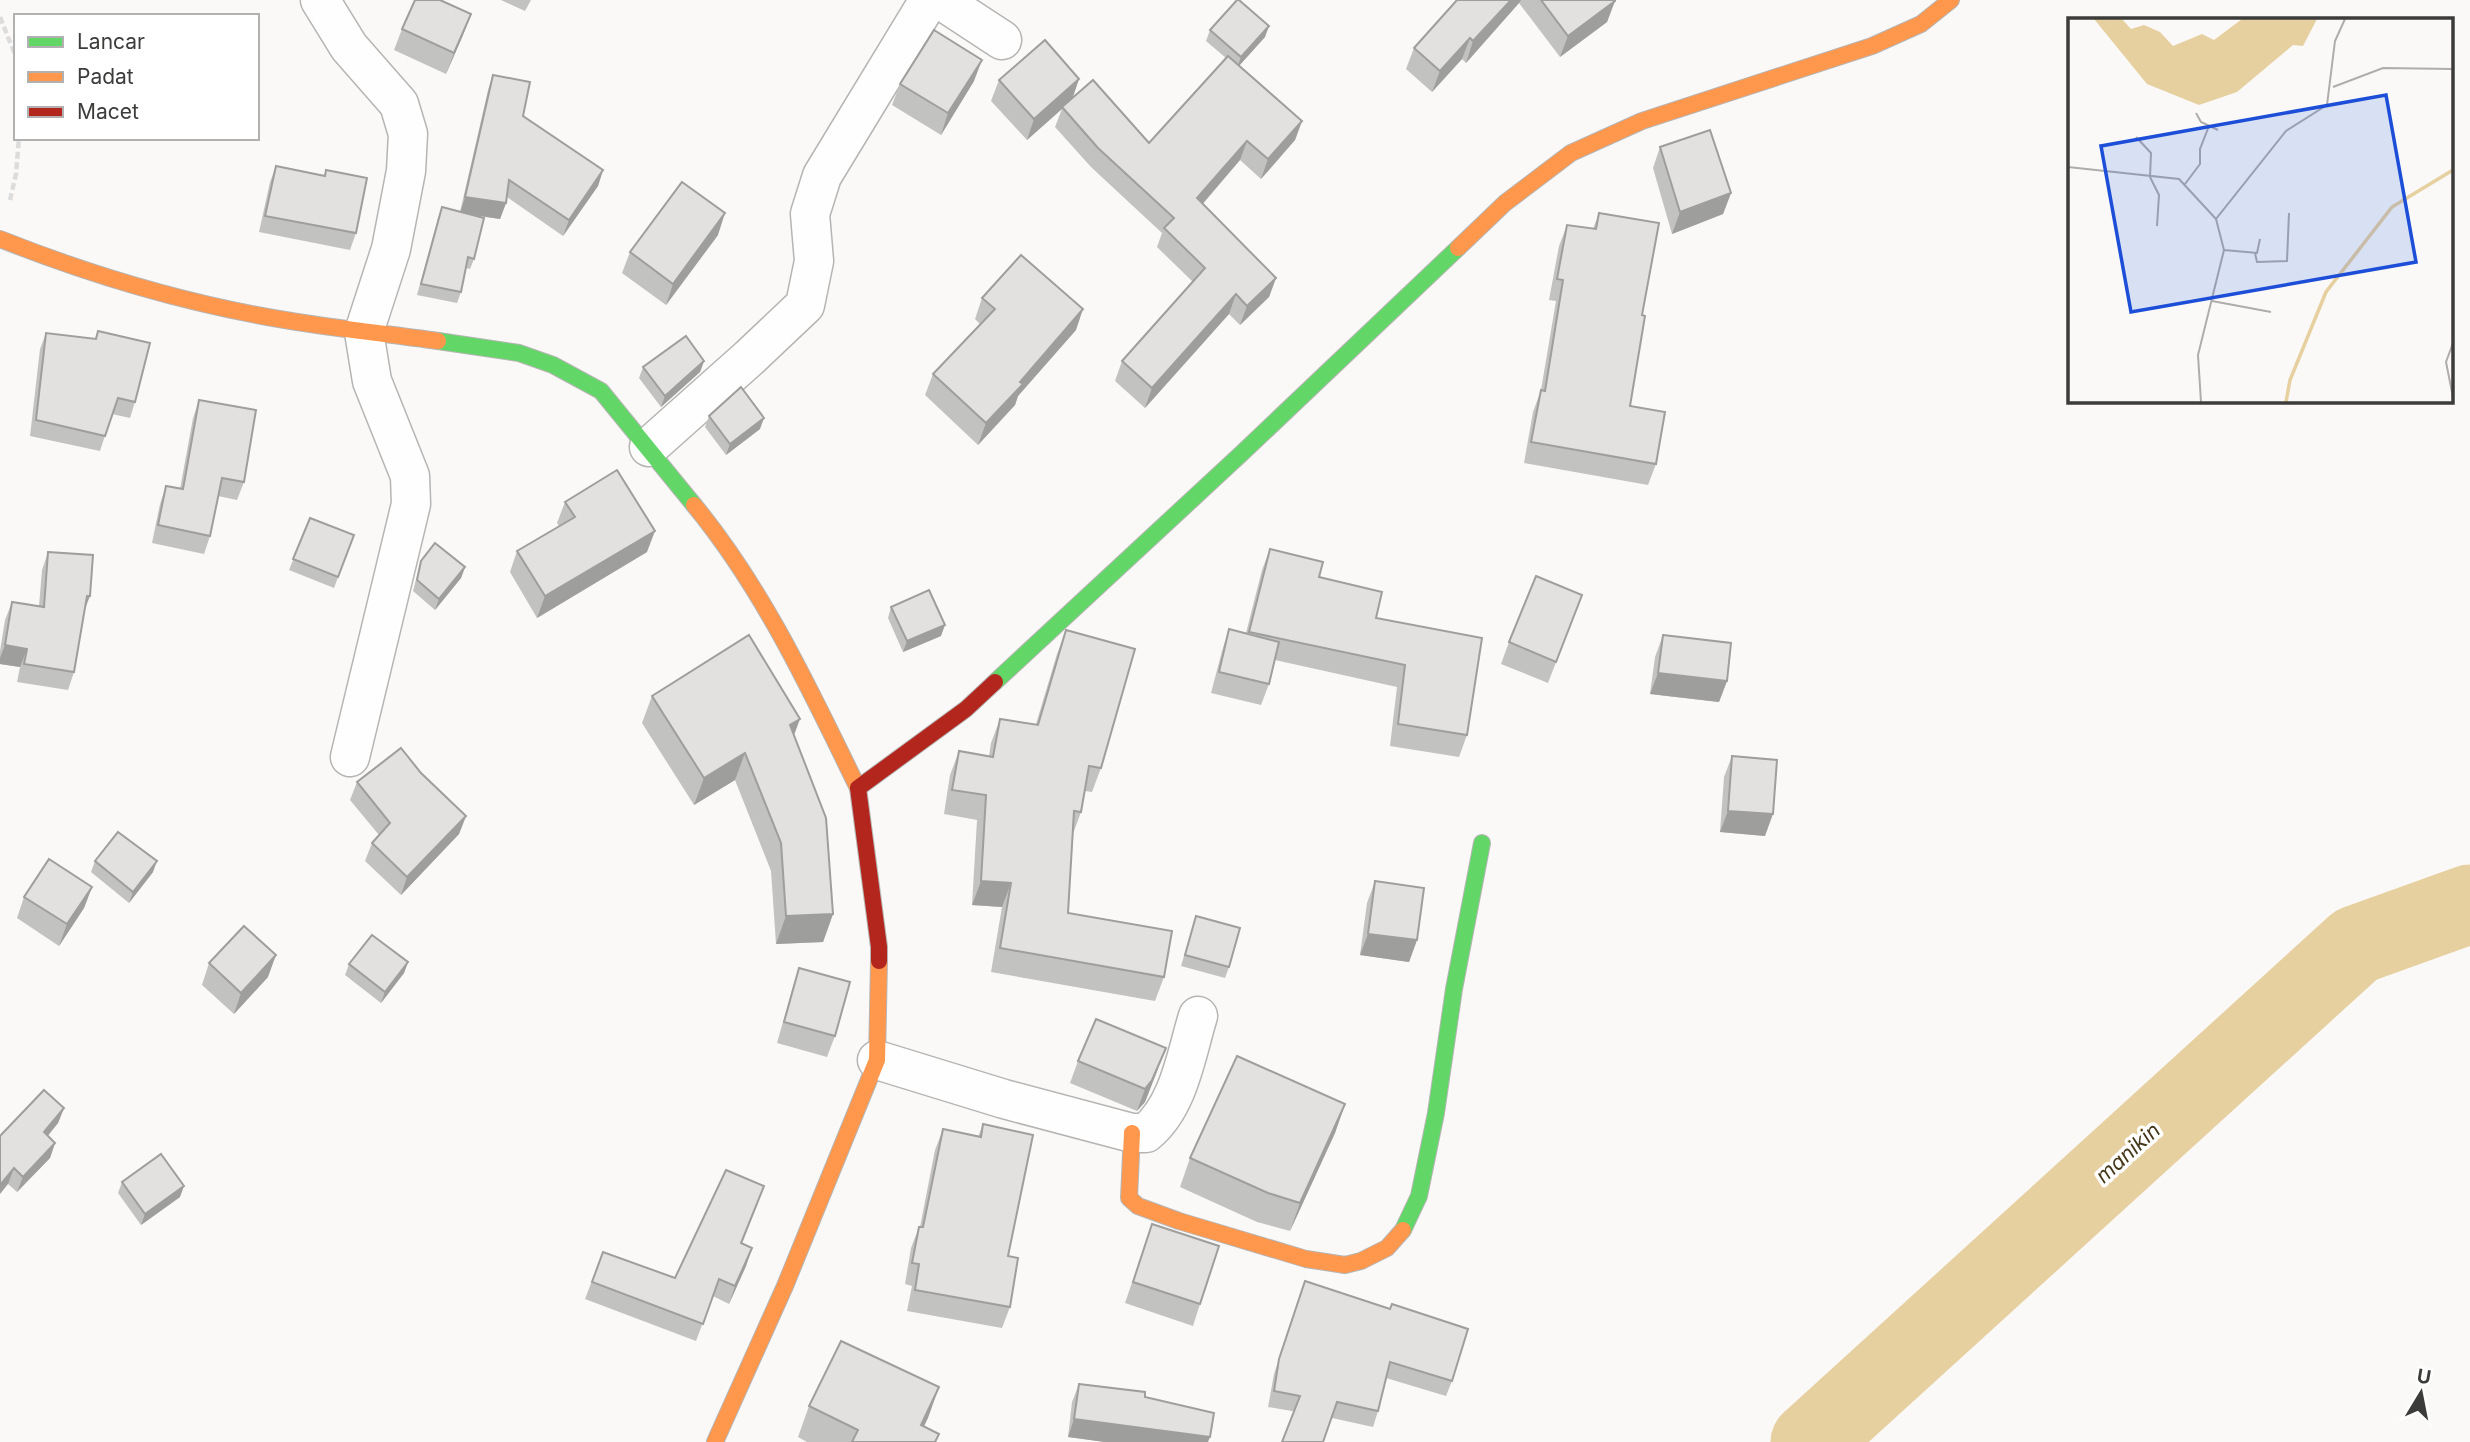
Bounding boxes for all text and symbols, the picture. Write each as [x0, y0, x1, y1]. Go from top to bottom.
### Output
legend [14, 14, 259, 140]
inset map [2068, 18, 2452, 402]
text: Lancar [77, 29, 145, 54]
text: Padat [77, 64, 134, 89]
text: Macet [77, 99, 139, 124]
water label: manikin [2090, 1117, 2165, 1188]
north arrow [2386, 1358, 2456, 1428]
text: U [2415, 1364, 2433, 1389]

